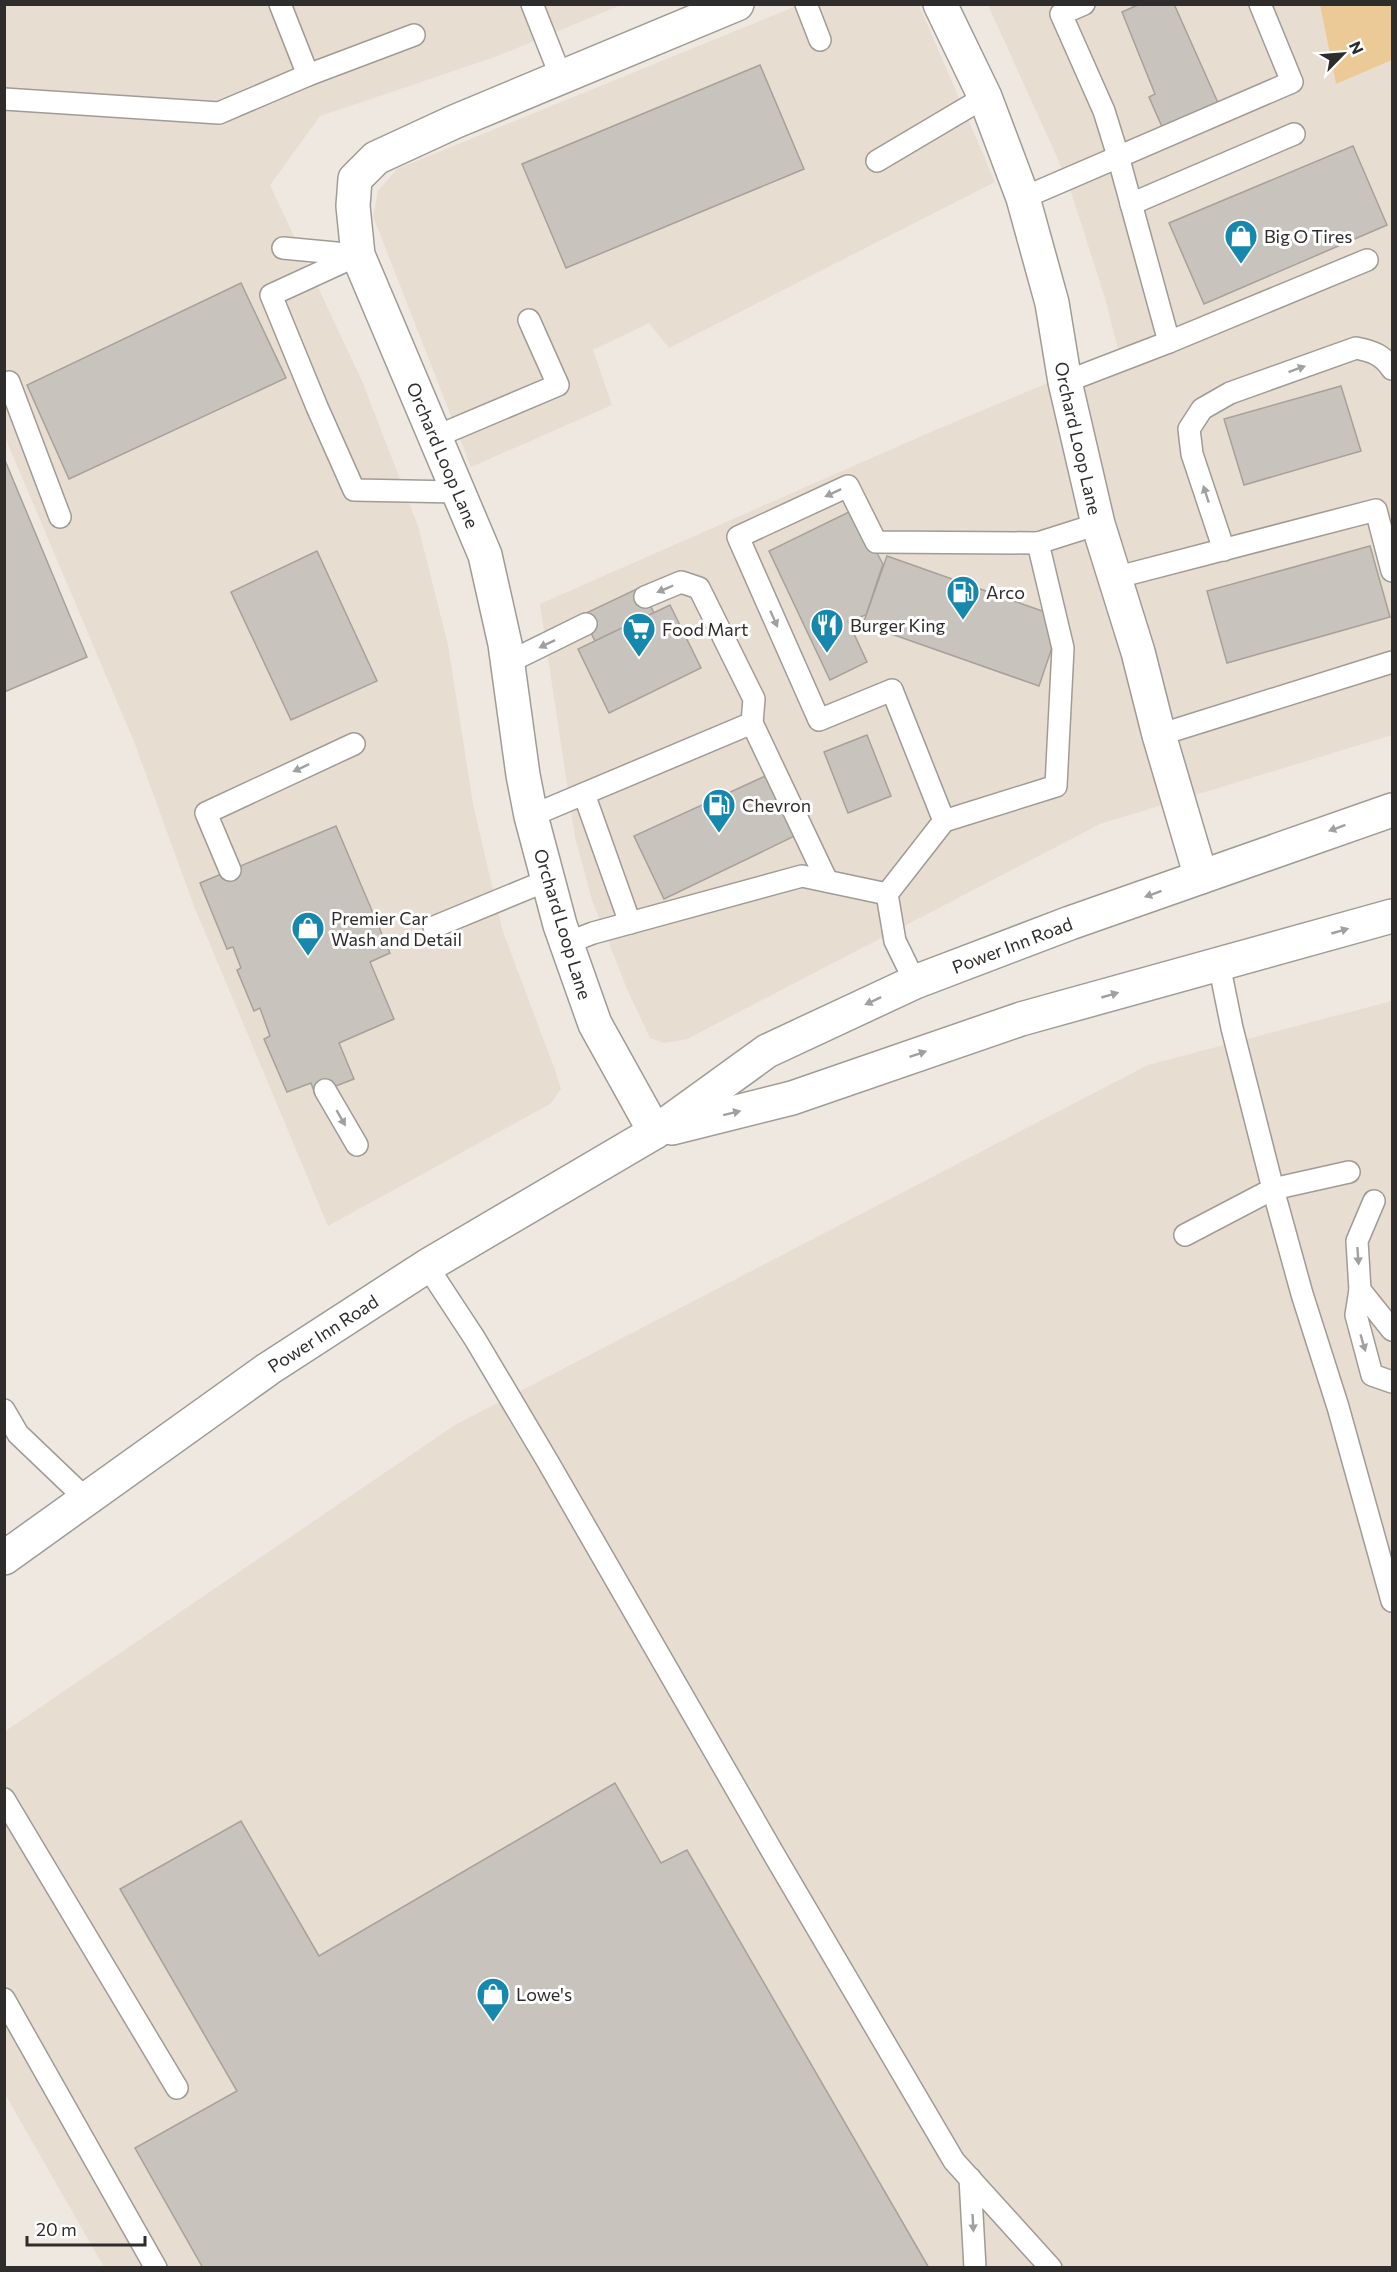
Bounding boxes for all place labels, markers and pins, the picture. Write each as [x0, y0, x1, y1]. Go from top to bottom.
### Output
shop icon: Big O Tires [1223, 218, 1259, 265]
place label: Big O Tires [1264, 225, 1352, 247]
fuel station icon: Arco [945, 574, 981, 621]
place label: Arco [986, 581, 1025, 603]
restaurant icon: Burger King [809, 607, 845, 654]
supermarket icon: Food Mart [621, 611, 657, 658]
place label: Burger King [850, 614, 946, 636]
place label: Food Mart [662, 618, 748, 640]
fuel station icon: Chevron [701, 787, 737, 834]
place label: Chevron [742, 794, 811, 816]
place label: Premier Car Wash and Detail [331, 907, 462, 950]
shop icon: Premier Car Wash and Detail [290, 910, 326, 957]
shop icon: Lowe's [475, 1976, 511, 2023]
place label: Lowe's [516, 1983, 572, 2005]

